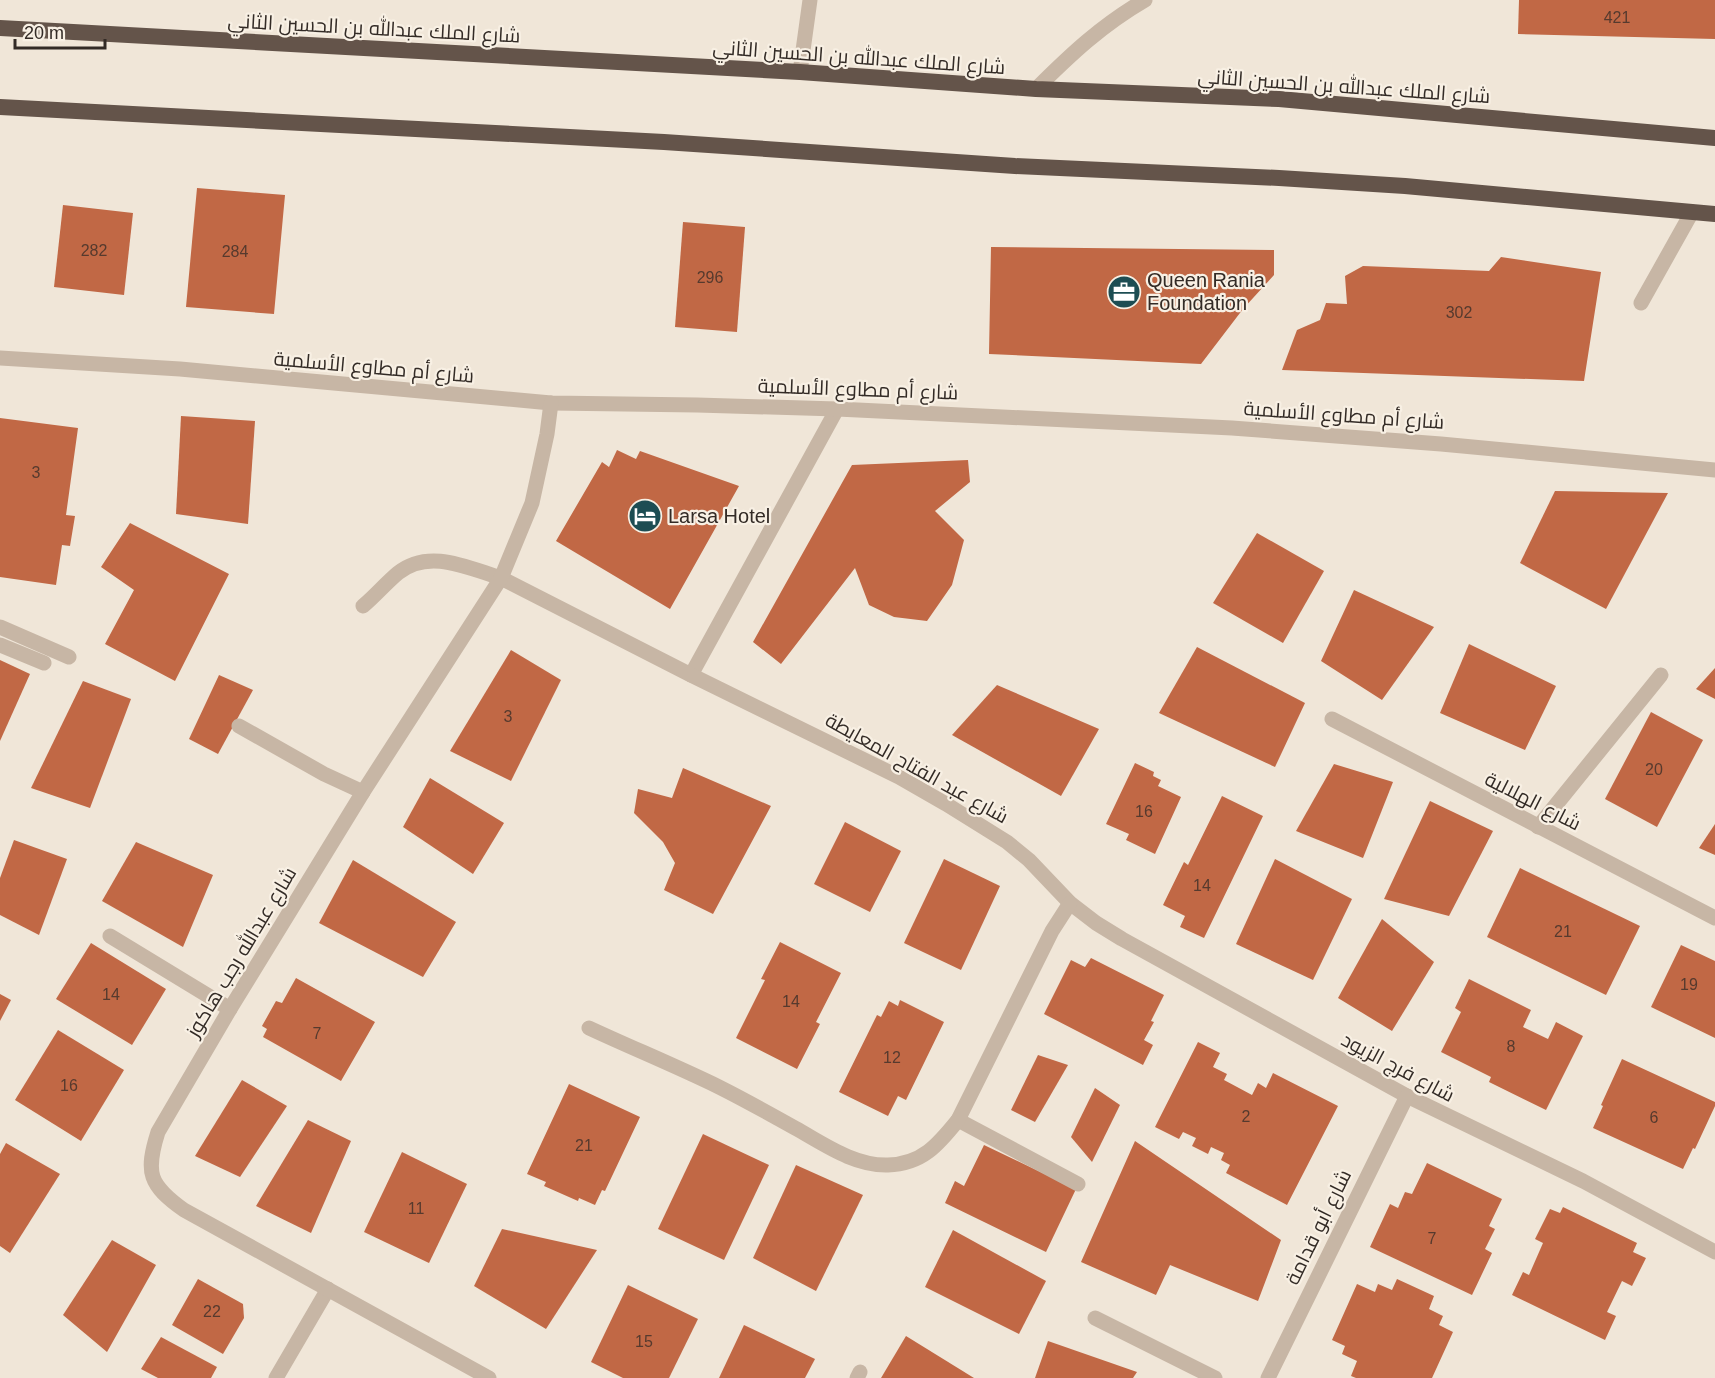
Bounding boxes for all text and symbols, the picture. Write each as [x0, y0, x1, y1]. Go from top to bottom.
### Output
street label: شارع الملك عبدالله بن الحسين الثاني [227, 7, 521, 52]
house number: 421 [1604, 9, 1630, 26]
scale bar [15, 12, 105, 50]
text: 20 m [24, 23, 64, 43]
street label: شارع الملك عبدالله بن الحسين الثاني [712, 34, 1006, 83]
street label: شارع الملك عبدالله بن الحسين الثاني [1197, 63, 1491, 112]
house number: 282 [81, 242, 107, 259]
house number: 284 [222, 243, 248, 260]
house number: 296 [697, 269, 723, 286]
place label: Queen Rania Foundation [1147, 269, 1266, 314]
office icon: Queen Rania Foundation [1106, 274, 1142, 310]
house number: 302 [1446, 304, 1472, 321]
street label: شارع أم مطاوع الأسلمية [273, 346, 475, 390]
street label: شارع أم مطاوع الأسلمية [757, 374, 959, 406]
street label: شارع أم مطاوع الأسلمية [1243, 396, 1445, 436]
house number: 3 [32, 464, 41, 481]
hotel icon: Larsa Hotel [627, 498, 663, 534]
place label: Larsa Hotel [668, 505, 770, 527]
house number: 3 [504, 708, 513, 725]
street label: شارع عبد الفتاح المعايطة [820, 709, 1012, 830]
house number: 20 [1645, 761, 1663, 778]
street label: شارع الهلالية [1480, 767, 1585, 837]
house number: 16 [1135, 803, 1153, 820]
street label: شارع عبدالله رجب هاكوز [179, 862, 303, 1043]
house number: 14 [1193, 877, 1211, 894]
house number: 21 [1554, 923, 1572, 940]
house number: 19 [1680, 976, 1698, 993]
house number: 14 [102, 986, 120, 1003]
house number: 14 [782, 993, 800, 1010]
house number: 7 [313, 1025, 322, 1042]
street label: شارع فرج الزيود [1336, 1028, 1458, 1109]
house number: 8 [1507, 1038, 1516, 1055]
house number: 12 [883, 1049, 901, 1066]
house number: 16 [60, 1077, 78, 1094]
house number: 2 [1242, 1108, 1251, 1125]
house number: 6 [1650, 1109, 1659, 1126]
house number: 21 [575, 1137, 593, 1154]
street label: شارع أبو قدامة [1280, 1166, 1358, 1289]
house number: 11 [408, 1200, 424, 1217]
house number: 7 [1428, 1230, 1437, 1247]
house number: 22 [203, 1303, 221, 1320]
house number: 15 [635, 1333, 653, 1350]

